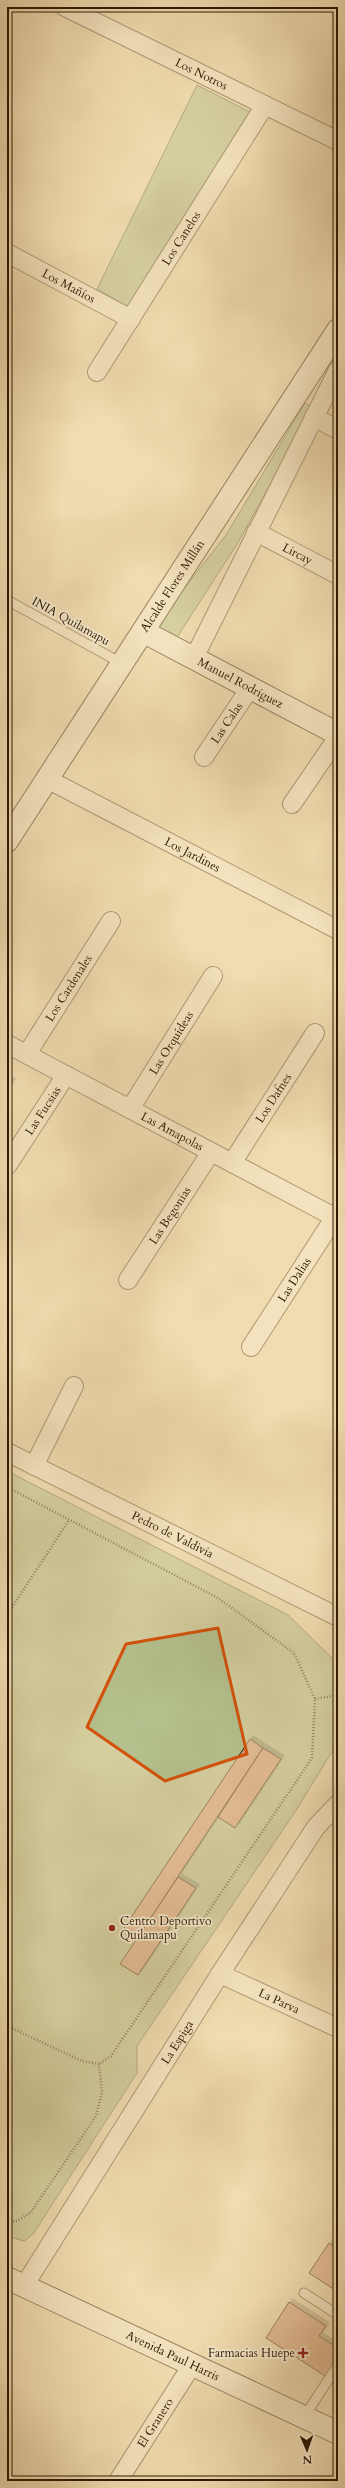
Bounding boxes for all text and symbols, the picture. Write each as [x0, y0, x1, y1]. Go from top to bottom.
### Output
street label: Los Notros [173, 54, 230, 94]
street label: Los Canelos [158, 208, 204, 268]
street label: Los Mañíos [39, 265, 98, 307]
street label: Alcalde Flores Millán [137, 537, 208, 635]
street label: Lircay [280, 539, 316, 569]
street label: INIA Quilamapu [29, 593, 113, 649]
street label: Manuel Rodríguez [195, 654, 287, 712]
street label: Las Calas [207, 699, 246, 747]
street label: Los Jardines [162, 833, 223, 876]
street label: Los Cardenales [42, 952, 96, 1025]
street label: Las Orquídeas [145, 1008, 197, 1078]
street label: Los Dafnes [252, 1070, 295, 1126]
street label: Las Fucsias [21, 1083, 65, 1138]
street label: Las Amapolas [138, 1108, 206, 1155]
street label: Las Begonias [145, 1183, 195, 1247]
street label: Las Dalias [274, 1254, 315, 1305]
street label: Pedro de Valdivia [129, 1507, 217, 1562]
place label: Centro Deportivo Quilamapu [120, 1913, 212, 1943]
marker: Centro Deportivo Quilamapu [107, 1923, 117, 1933]
street label: La Parva [256, 1985, 303, 2018]
street label: La Espiga [157, 2017, 197, 2067]
street label: Avenida Paul Harris [123, 2327, 222, 2384]
place label: Farmacias Huepe [208, 2345, 295, 2361]
marker: Farmacias Huepe [298, 2348, 308, 2358]
street label: El Granero [133, 2395, 177, 2451]
north arrow [287, 2430, 327, 2470]
text: N [302, 2452, 312, 2467]

